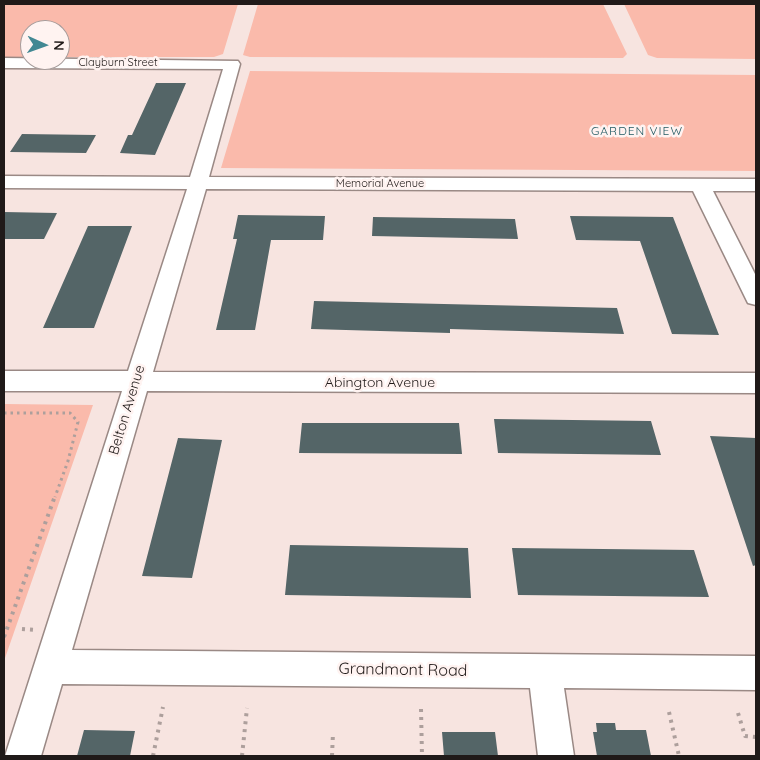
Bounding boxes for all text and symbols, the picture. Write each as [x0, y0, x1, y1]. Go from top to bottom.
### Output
north arrow [20, 20, 70, 70]
text: N [50, 40, 68, 51]
street label: Clayburn Street [78, 56, 158, 70]
district label: GARDEN VIEW [590, 124, 684, 138]
street label: Memorial Avenue [336, 177, 424, 191]
street label: Belton Avenue [105, 363, 149, 457]
street label: Abington Avenue [325, 375, 435, 391]
street label: Grandmont Road [338, 659, 468, 681]

